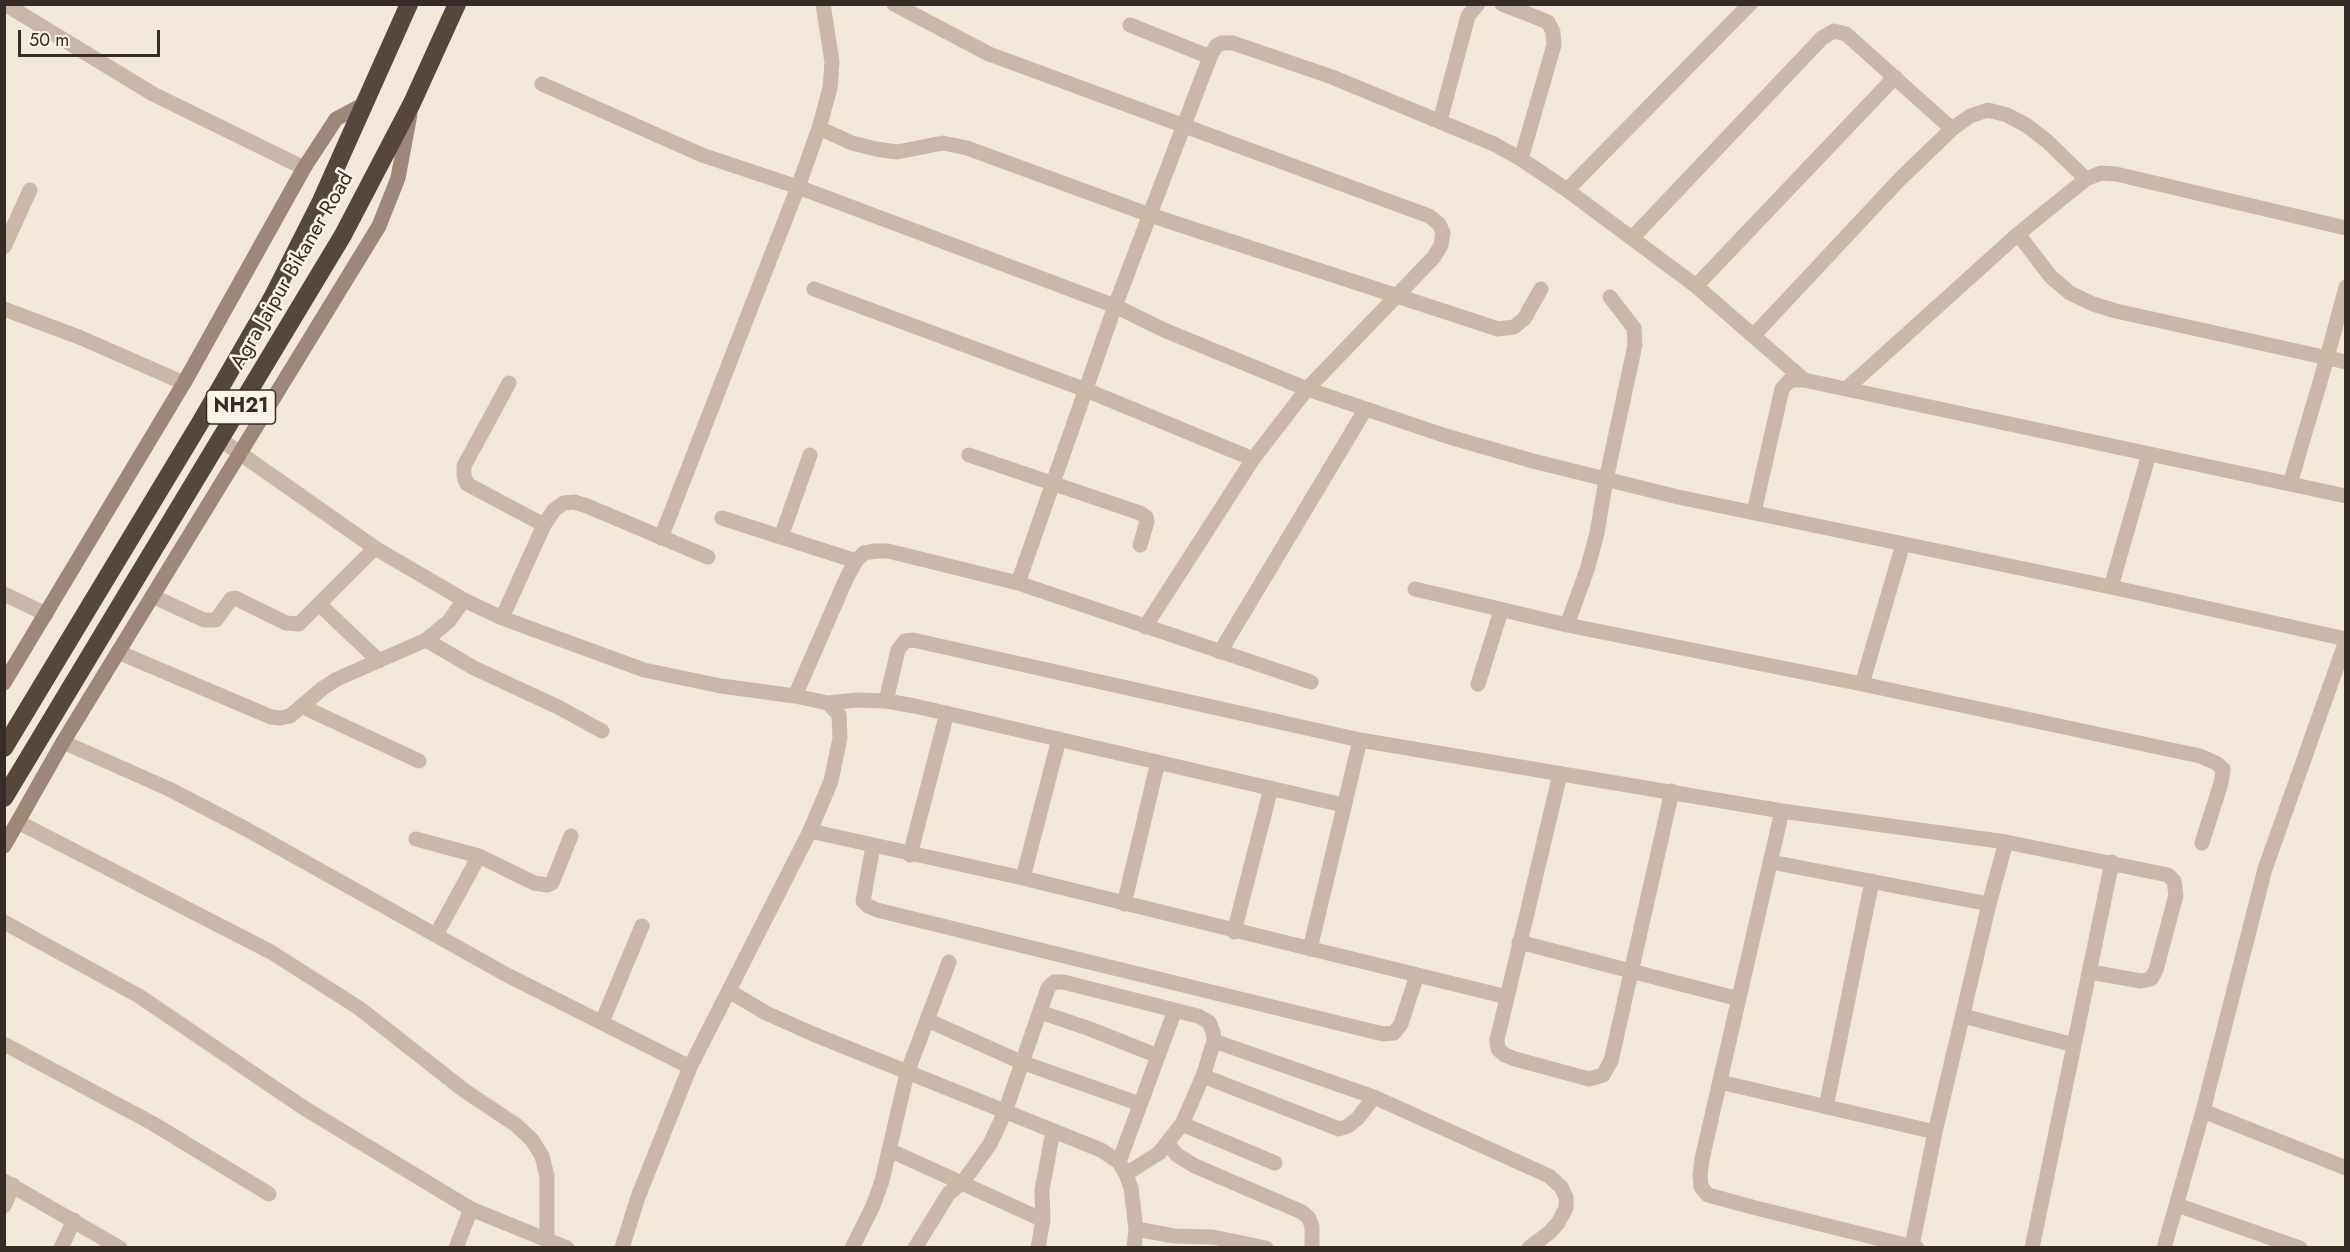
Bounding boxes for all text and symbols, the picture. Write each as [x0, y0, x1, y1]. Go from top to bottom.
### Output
scale bar [21, 18, 164, 56]
text: 50 m [29, 27, 69, 53]
street label: Agra Jaipur Bikaner Road [226, 168, 360, 374]
road number: NH21 [206, 390, 276, 424]

